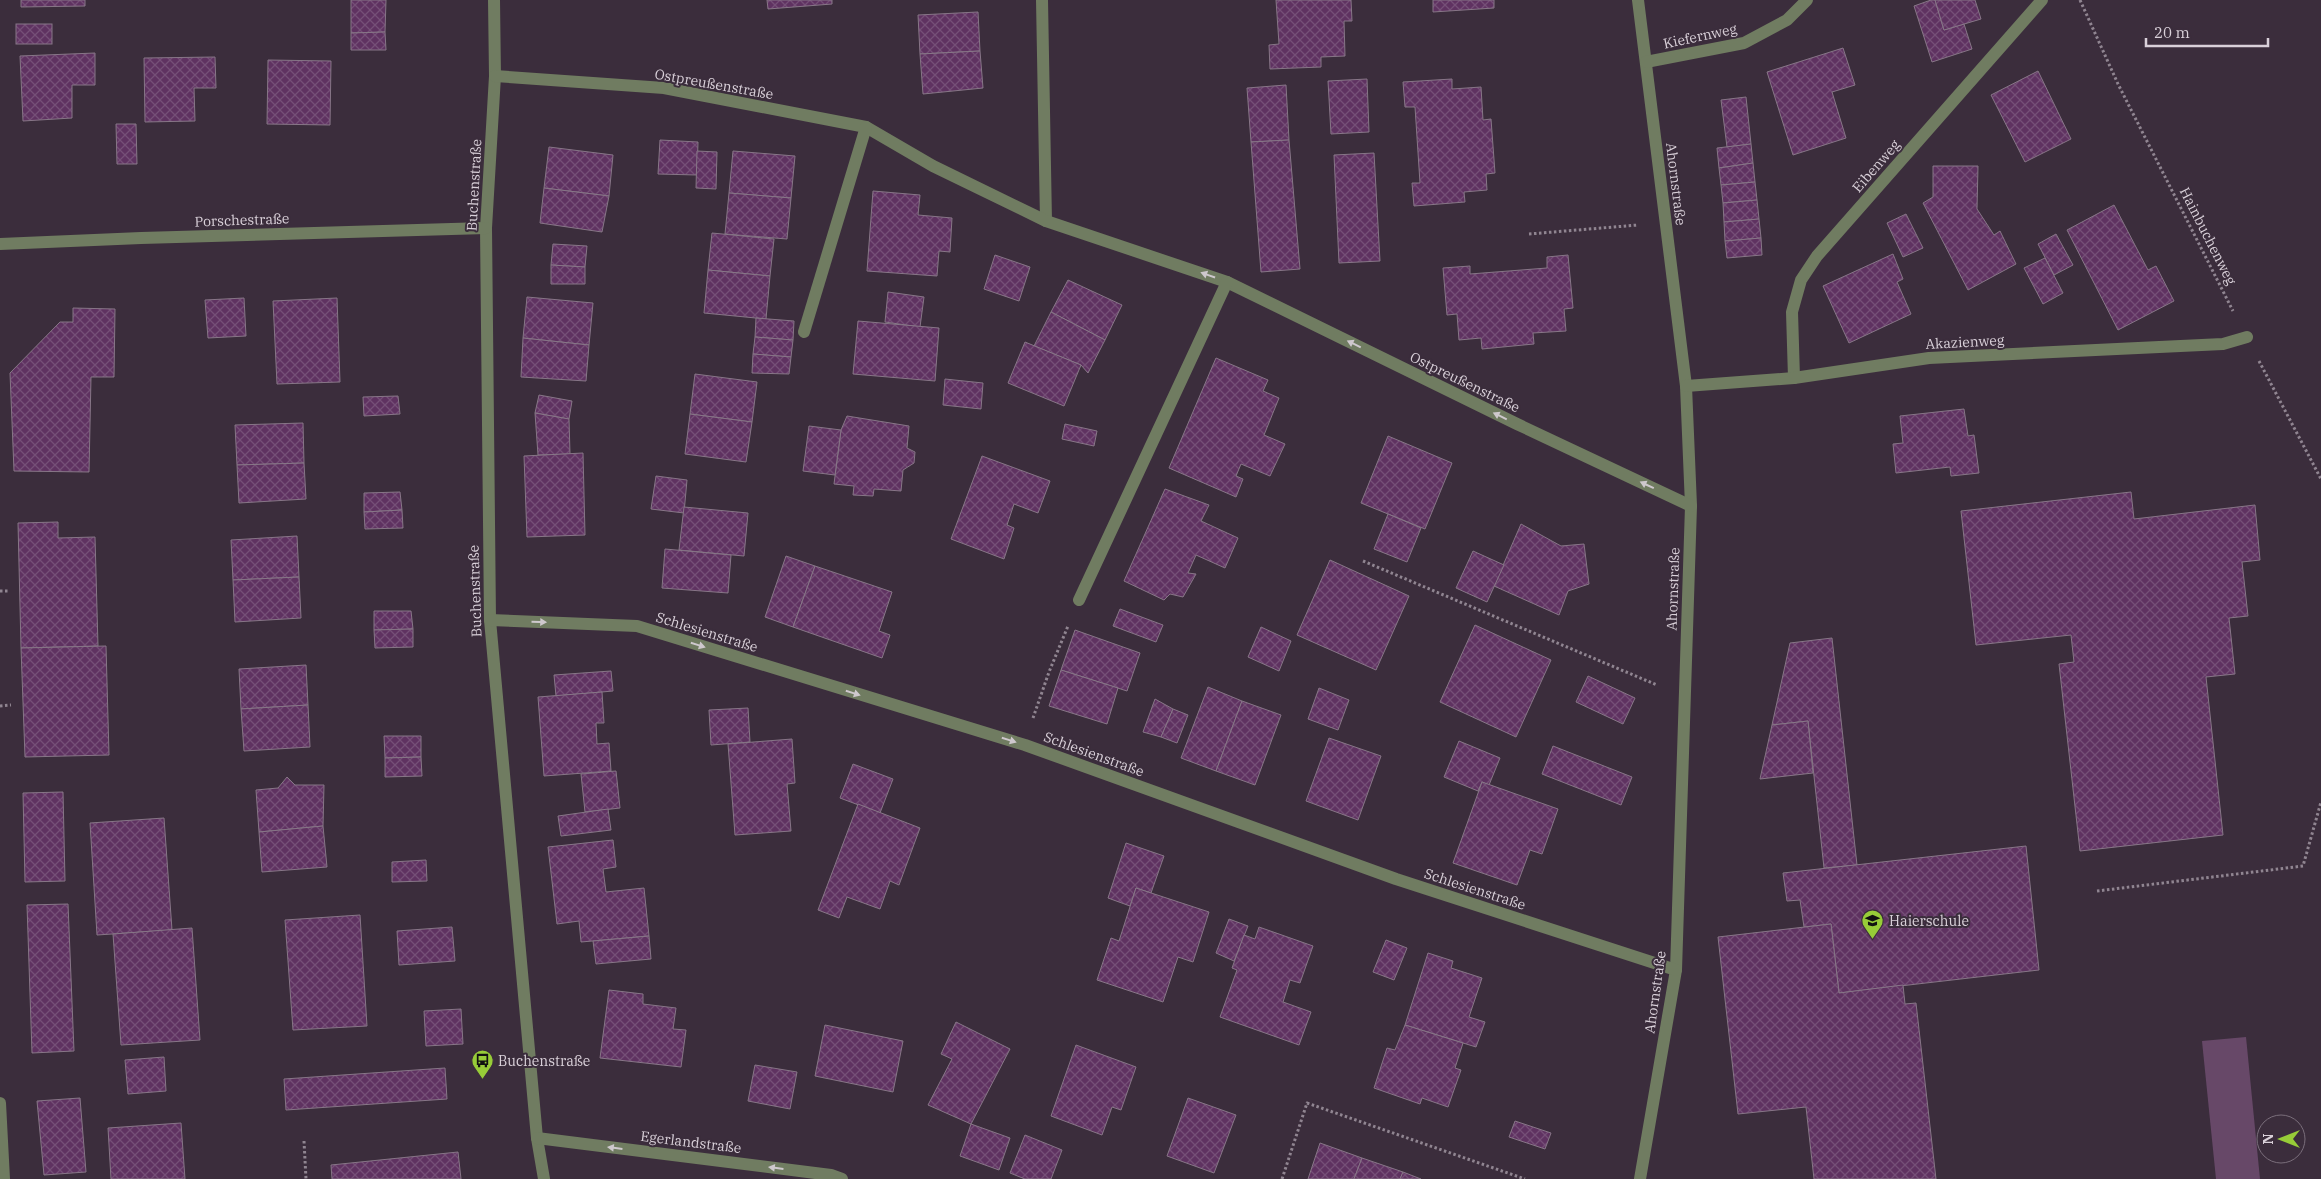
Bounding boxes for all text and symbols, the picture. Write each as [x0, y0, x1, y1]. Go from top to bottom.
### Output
scale bar [2146, 15, 2268, 47]
street label: Kiefernweg [1661, 19, 1739, 53]
text: 20 m [2154, 23, 2190, 42]
street label: Ostpreußenstraße [653, 65, 775, 103]
street label: Eibenweg [1848, 136, 1904, 196]
street label: Buchenstraße [463, 138, 485, 232]
street label: Ahornstraße [1662, 142, 1690, 226]
street label: Hainbuchenweg [2176, 184, 2241, 288]
street label: Porschestraße [194, 209, 290, 231]
one-way arrow [1200, 271, 1215, 278]
street label: Akazienweg [1925, 331, 2005, 353]
one-way arrow [1347, 340, 1362, 349]
street label: Ostpreußenstraße [1407, 348, 1523, 416]
one-way arrow [1493, 412, 1508, 420]
one-way arrow [1640, 481, 1654, 489]
street label: Buchenstraße [464, 545, 486, 637]
street label: Ahornstraße [1663, 547, 1683, 631]
street label: Schlesienstraße [654, 608, 760, 656]
one-way arrow [531, 619, 547, 627]
one-way arrow [691, 642, 706, 650]
one-way arrow [846, 689, 861, 697]
street label: Schlesienstraße [1041, 727, 1147, 781]
one-way arrow [1002, 736, 1017, 744]
street label: Schlesienstraße [1422, 864, 1528, 914]
school or university icon: Haierschule [1861, 909, 1885, 940]
place label: Haierschule [1889, 912, 1969, 930]
street label: Ahornstraße [1640, 950, 1670, 1034]
bus stop icon: Buchenstraße [470, 1049, 494, 1080]
place label: Buchenstraße [498, 1052, 590, 1070]
north arrow [2256, 1114, 2306, 1164]
street label: Egerlandstraße [640, 1127, 742, 1157]
text: N [2259, 1133, 2277, 1145]
one-way arrow [607, 1144, 623, 1152]
one-way arrow [768, 1164, 784, 1172]

